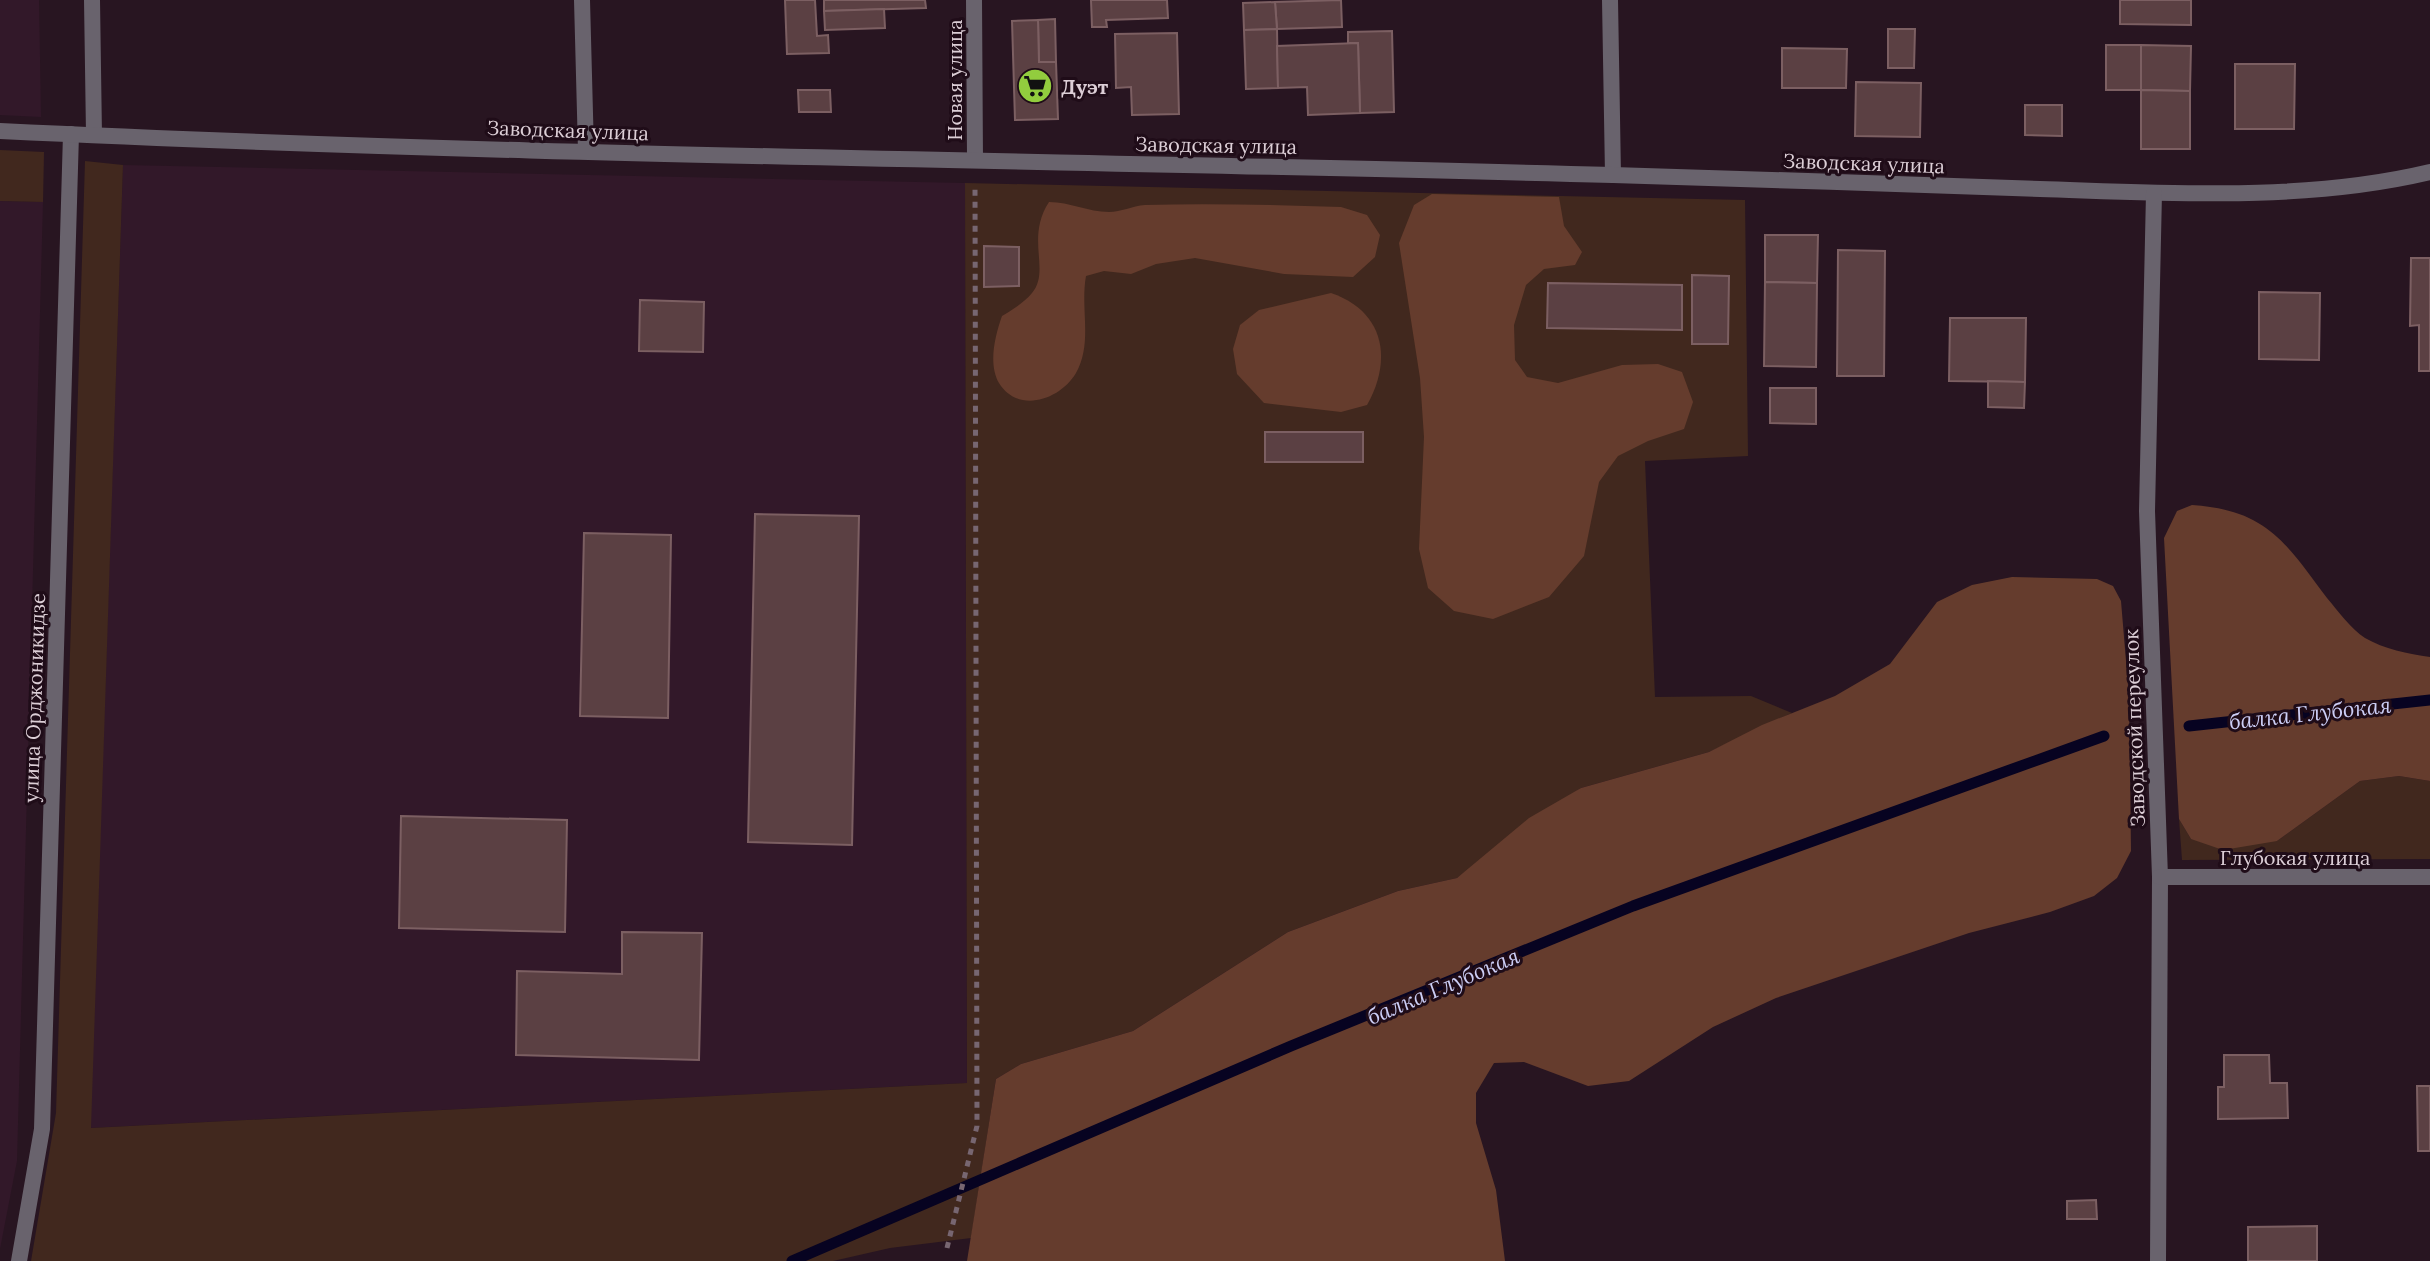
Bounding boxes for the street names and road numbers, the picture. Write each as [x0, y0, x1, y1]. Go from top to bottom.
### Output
street label: Новая улица [942, 19, 967, 141]
street label: Заводская улица [487, 115, 649, 145]
street label: Заводская улица [1135, 131, 1297, 159]
street label: Заводская улица [1783, 148, 1945, 178]
street label: улица Орджоникидзе [18, 593, 50, 803]
street label: Заводской переулок [2118, 628, 2150, 827]
street label: Глубокая улица [2220, 845, 2370, 870]

